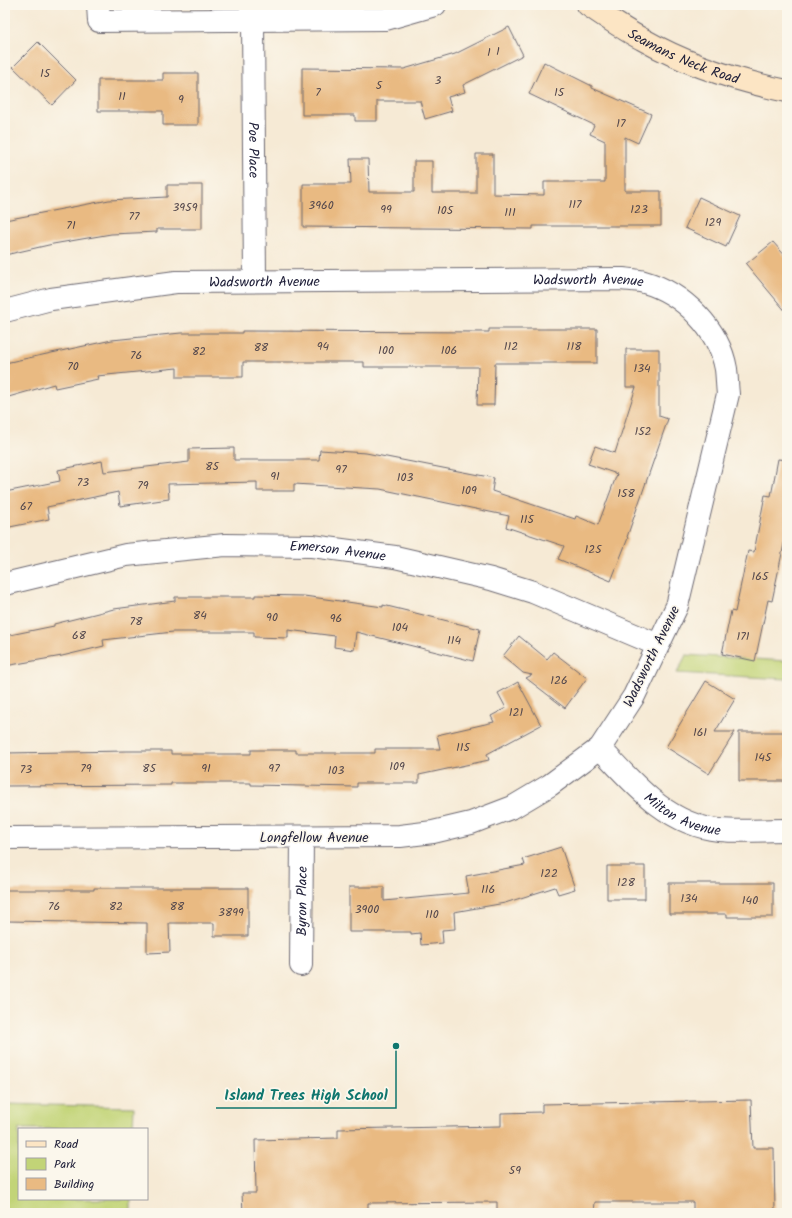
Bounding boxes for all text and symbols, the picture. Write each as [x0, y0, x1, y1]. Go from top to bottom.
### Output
street label: Seamans Neck Road [623, 23, 743, 91]
house number: 1 [496, 42, 500, 61]
house number: 1 [487, 43, 491, 62]
house number: 15 [40, 64, 52, 83]
house number: 3 [435, 71, 442, 90]
house number: 5 [376, 76, 384, 95]
house number: 7 [315, 83, 321, 102]
house number: 15 [554, 83, 566, 102]
house number: 11 [118, 87, 126, 106]
house number: 9 [178, 90, 184, 109]
house number: 17 [616, 114, 626, 133]
street label: Poe Place [242, 122, 264, 179]
house number: 117 [568, 195, 582, 214]
house number: 3960 [308, 196, 334, 215]
house number: 3959 [172, 198, 198, 217]
house number: 99 [380, 200, 392, 219]
house number: 123 [630, 200, 648, 219]
house number: 105 [437, 201, 455, 220]
house number: 111 [504, 203, 516, 222]
house number: 77 [128, 207, 140, 226]
house number: 129 [705, 213, 721, 232]
house number: 71 [66, 216, 76, 235]
street label: Wadsworth Avenue [533, 269, 646, 294]
street label: Wadsworth Avenue [209, 271, 320, 294]
house number: 94 [317, 337, 330, 356]
house number: 112 [504, 337, 518, 356]
house number: 118 [567, 337, 582, 356]
house number: 88 [254, 338, 269, 357]
house number: 100 [378, 341, 394, 360]
house number: 106 [441, 341, 457, 360]
house number: 82 [192, 342, 206, 361]
house number: 76 [130, 346, 142, 365]
house number: 70 [67, 357, 79, 376]
house number: 134 [633, 359, 651, 378]
house number: 152 [634, 422, 652, 441]
house number: 85 [205, 457, 220, 476]
house number: 97 [335, 460, 347, 479]
house number: 91 [270, 467, 280, 486]
house number: 103 [397, 468, 413, 487]
house number: 73 [77, 473, 89, 492]
house number: 79 [137, 476, 149, 495]
house number: 109 [461, 481, 477, 500]
house number: 158 [617, 484, 635, 503]
house number: 67 [20, 497, 33, 516]
house number: 115 [520, 510, 536, 529]
street label: Emerson Avenue [289, 536, 388, 568]
house number: 125 [584, 540, 603, 559]
house number: 165 [752, 567, 770, 586]
street label: Wadsworth Avenue [618, 601, 686, 711]
house number: 84 [193, 606, 207, 625]
house number: 90 [266, 608, 278, 627]
house number: 96 [330, 609, 342, 628]
house number: 78 [130, 612, 143, 631]
house number: 104 [392, 618, 409, 637]
house number: 68 [72, 626, 87, 645]
house number: 171 [736, 627, 750, 646]
house number: 114 [447, 631, 461, 650]
house number: 126 [550, 671, 568, 690]
house number: 121 [509, 703, 523, 722]
house number: 161 [693, 723, 707, 742]
house number: 115 [456, 738, 472, 757]
house number: 145 [755, 748, 773, 767]
house number: 109 [389, 757, 405, 776]
house number: 79 [80, 759, 92, 778]
house number: 85 [142, 759, 157, 778]
house number: 91 [201, 759, 211, 778]
house number: 97 [268, 759, 280, 778]
house number: 73 [20, 760, 32, 779]
house number: 103 [328, 761, 344, 780]
street label: Milton Avenue [639, 787, 723, 842]
street label: Longfellow Avenue [259, 827, 369, 849]
house number: 122 [540, 864, 558, 883]
street label: Byron Place [291, 865, 314, 936]
house number: 128 [617, 873, 636, 892]
house number: 116 [481, 880, 495, 899]
house number: 134 [680, 889, 698, 908]
house number: 140 [742, 891, 758, 910]
house number: 76 [48, 897, 60, 916]
house number: 82 [109, 897, 123, 916]
house number: 88 [170, 897, 185, 916]
house number: 3900 [355, 900, 379, 919]
house number: 3899 [218, 903, 244, 922]
house number: 110 [425, 905, 439, 924]
callout: Island Trees High School [216, 1081, 396, 1108]
text: Island Trees High School [224, 1084, 388, 1108]
legend [18, 1128, 148, 1200]
text: Road [54, 1135, 79, 1154]
text: Park [54, 1155, 76, 1174]
house number: 59 [509, 1161, 521, 1180]
text: Building [54, 1175, 94, 1194]

